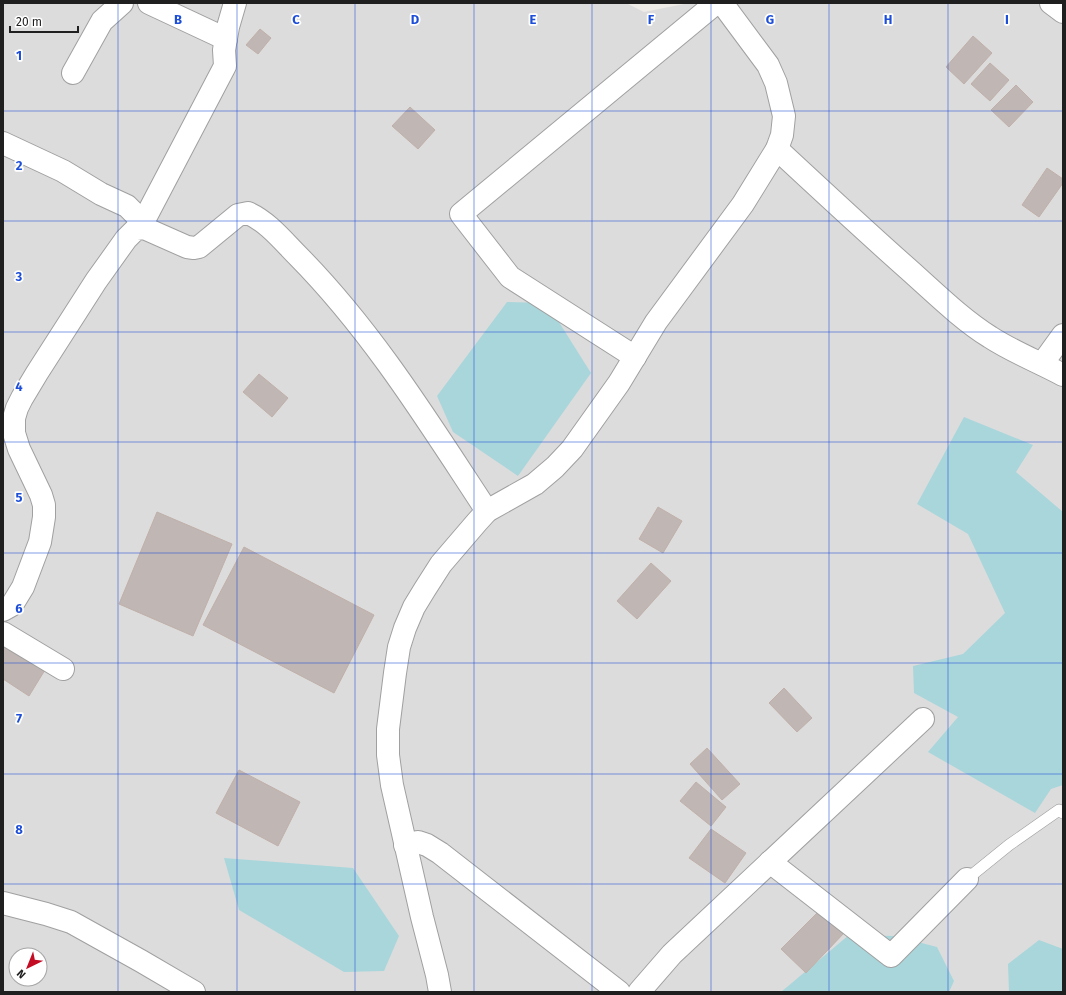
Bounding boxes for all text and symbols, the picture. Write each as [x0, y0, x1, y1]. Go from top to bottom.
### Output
scale bar [10, 8, 78, 34]
text: B [174, 12, 182, 27]
text: C [292, 12, 300, 27]
text: D [411, 12, 420, 27]
text: E [530, 12, 537, 27]
text: F [648, 12, 655, 27]
text: G [766, 12, 774, 27]
text: H [884, 12, 892, 27]
text: I [1005, 12, 1009, 27]
text: 20 m [16, 15, 42, 29]
text: 1 [16, 48, 22, 63]
text: 2 [16, 158, 23, 173]
text: 3 [15, 269, 23, 284]
text: 4 [15, 379, 23, 394]
text: 5 [16, 490, 23, 505]
text: 6 [15, 601, 23, 616]
text: 7 [16, 711, 22, 726]
text: 8 [15, 822, 23, 837]
north arrow [8, 947, 48, 987]
text: N [14, 967, 29, 981]

